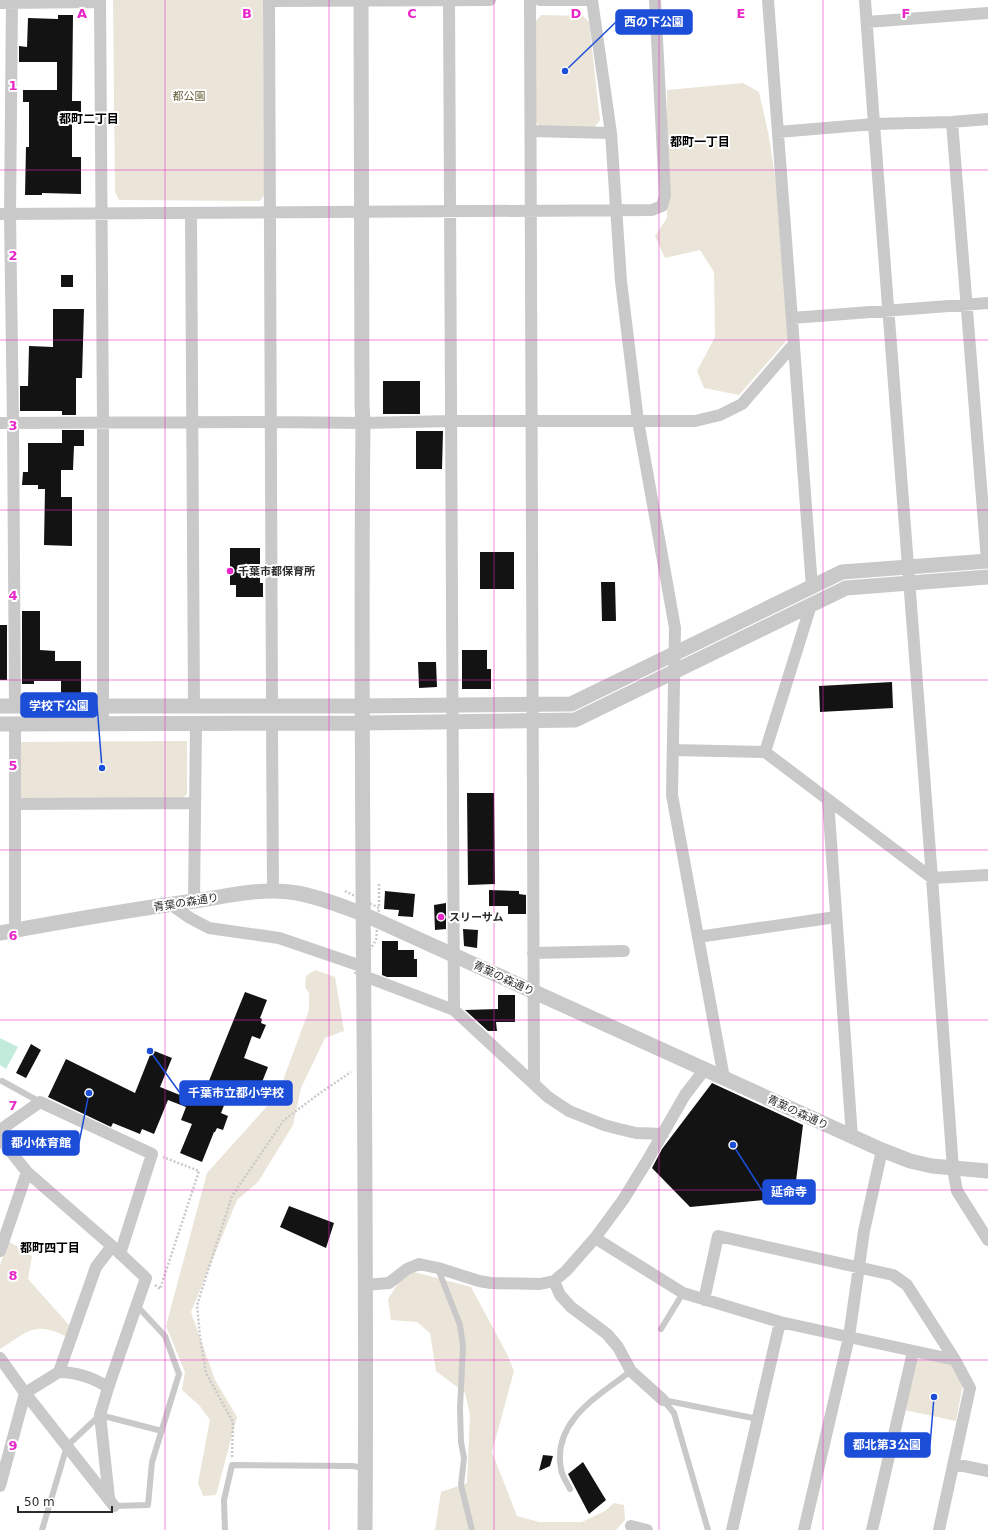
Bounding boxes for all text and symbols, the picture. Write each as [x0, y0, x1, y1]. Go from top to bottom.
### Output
text: A [77, 6, 87, 21]
text: B [242, 6, 252, 21]
text: C [407, 6, 417, 21]
text: D [571, 6, 582, 21]
text: E [737, 6, 745, 21]
text: F [902, 6, 910, 21]
callout: 西の下公園 [616, 10, 692, 34]
text: 西の下公園 [624, 15, 684, 29]
text: 1 [8, 78, 18, 93]
park label: 都公園 [173, 90, 206, 103]
district label: 都町二丁目 [59, 112, 119, 126]
district label: 都町一丁目 [670, 135, 730, 149]
text: 2 [8, 248, 18, 263]
text: 3 [8, 418, 18, 433]
place label: 千葉市都保育所 [238, 565, 315, 578]
marker: 千葉市都保育所 [225, 566, 235, 576]
text: 4 [8, 588, 18, 603]
callout: 学校下公園 [21, 693, 97, 717]
text: 学校下公園 [29, 699, 89, 713]
text: 5 [8, 758, 18, 773]
street label: 青葉の森通り [152, 891, 220, 914]
place label: スリーサム [449, 911, 504, 924]
marker: スリーサム [436, 912, 446, 922]
text: 6 [8, 928, 18, 943]
street label: 青葉の森通り [471, 959, 536, 998]
callout: 千葉市立都小学校 [180, 1081, 292, 1105]
text: 千葉市立都小学校 [188, 1086, 284, 1100]
street label: 青葉の森通り [765, 1093, 830, 1132]
text: 7 [8, 1098, 18, 1113]
callout: 都小体育館 [3, 1131, 79, 1155]
text: 都小体育館 [11, 1136, 71, 1150]
callout: 延命寺 [763, 1180, 815, 1204]
text: 延命寺 [771, 1185, 807, 1199]
district label: 都町四丁目 [20, 1241, 80, 1255]
text: 8 [8, 1268, 18, 1283]
callout: 都北第3公園 [845, 1433, 930, 1457]
text: 9 [8, 1438, 18, 1453]
text: 都北第3公園 [853, 1438, 921, 1452]
scale bar [18, 1488, 112, 1514]
text: 50 m [24, 1495, 55, 1509]

